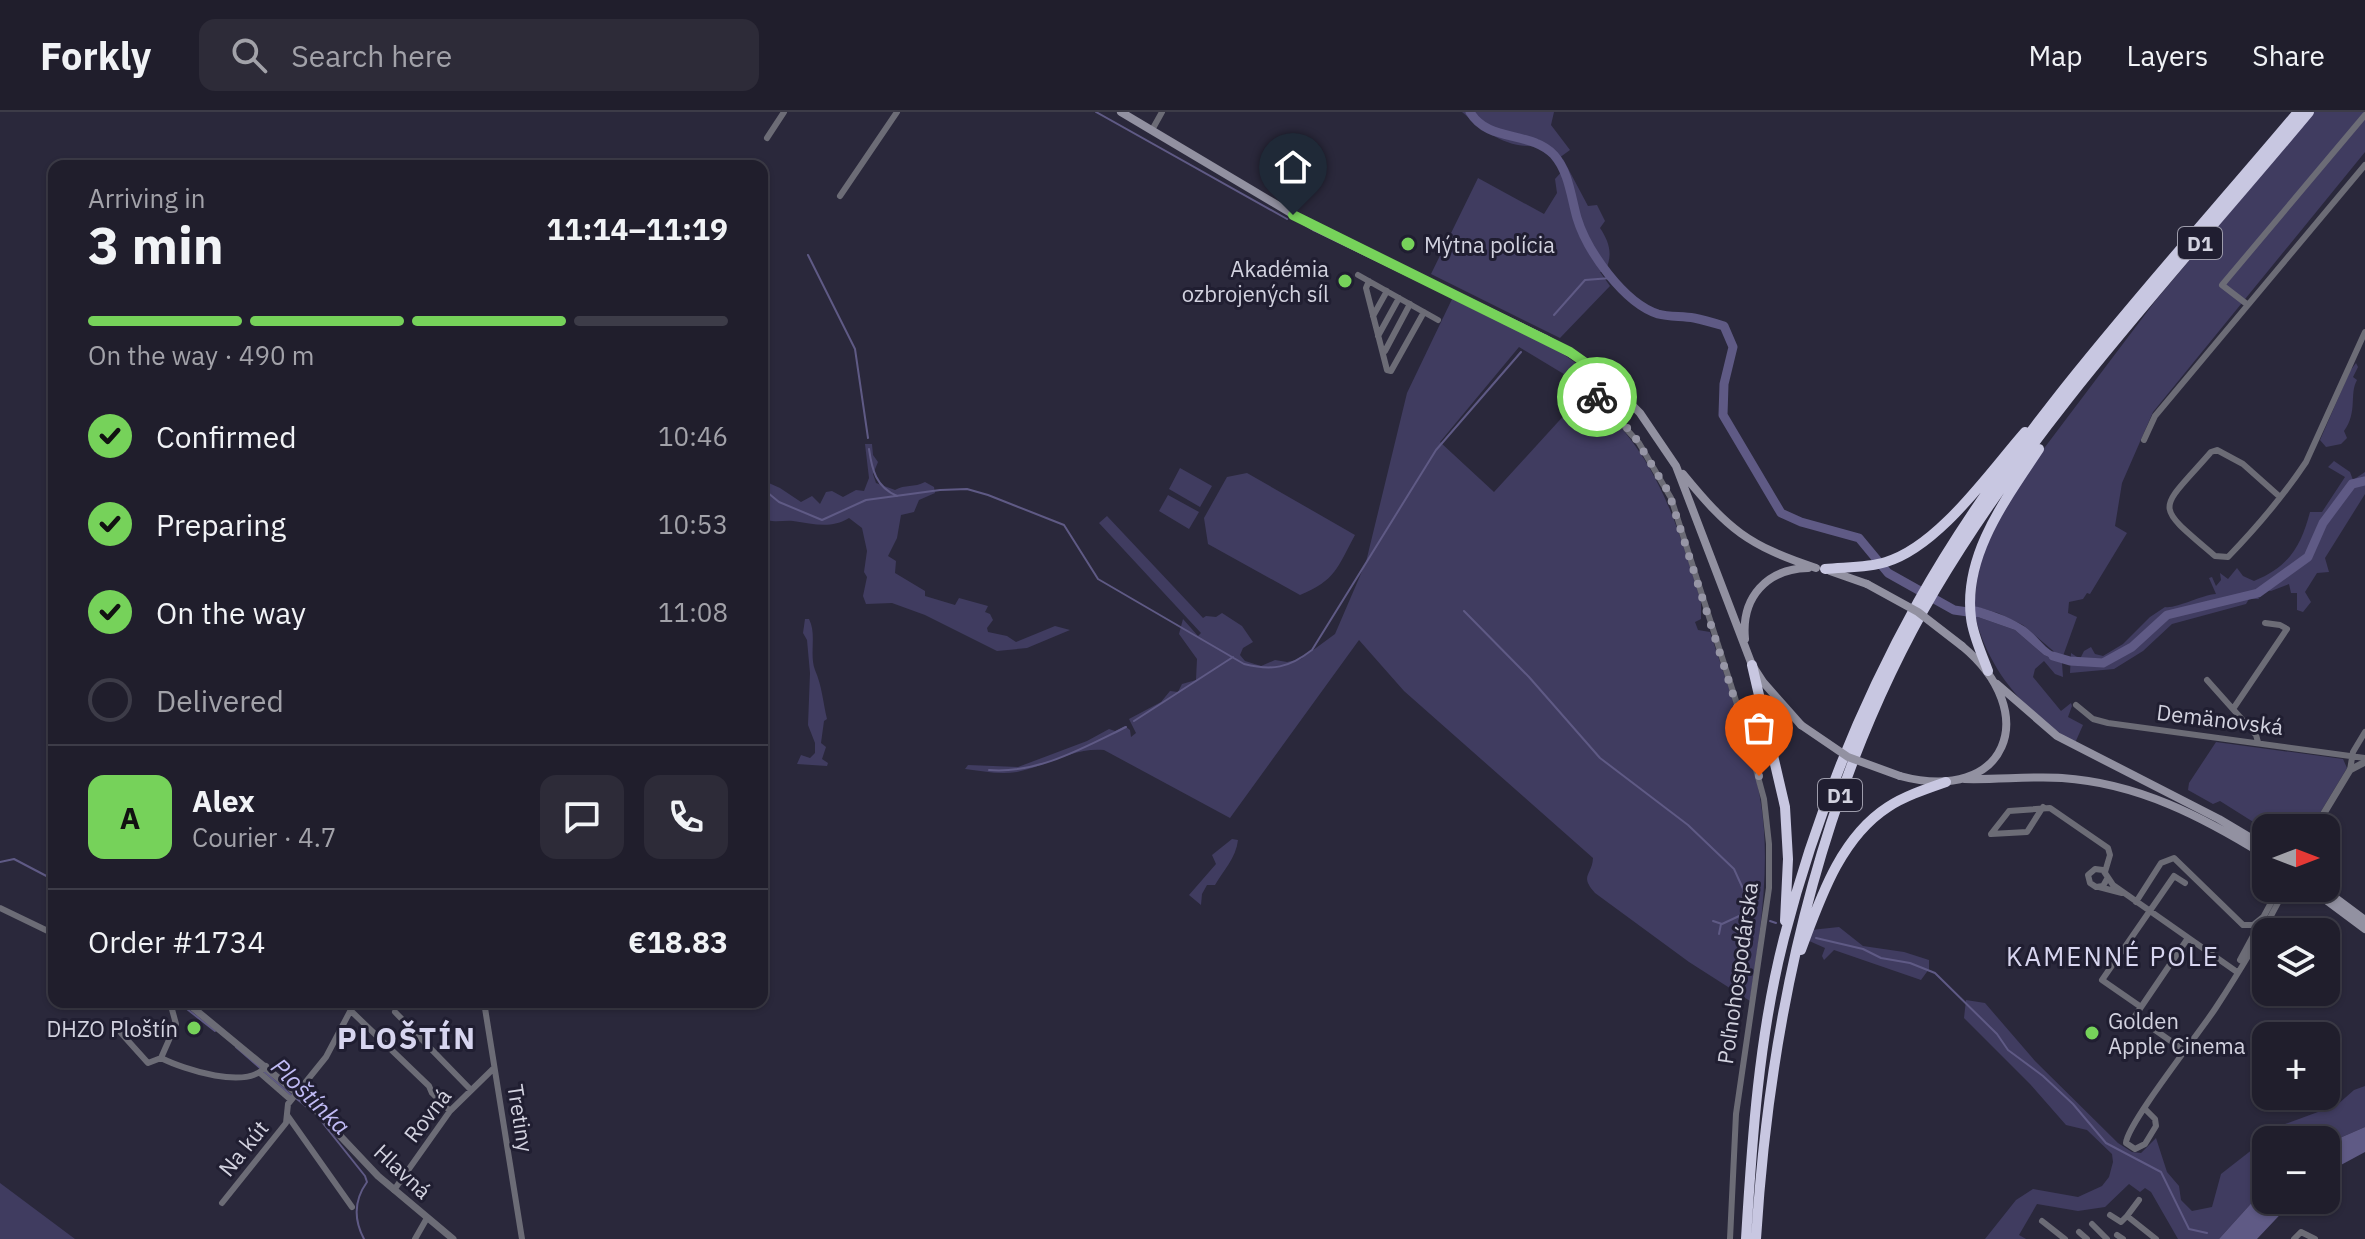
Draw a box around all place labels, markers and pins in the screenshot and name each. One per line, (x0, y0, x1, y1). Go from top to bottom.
pin (1259, 133, 1327, 215)
place label: Mýtna polícia (1424, 230, 1555, 259)
marker: Mýtna polícia (1399, 235, 1417, 253)
place label: Akadémia ozbrojených síl (1182, 254, 1329, 308)
marker: Akadémia ozbrojených síl (1336, 272, 1354, 290)
pin (1725, 694, 1793, 776)
place label: Golden Apple Cinema (2108, 1006, 2246, 1060)
place label: DHZO Ploštín (47, 1014, 178, 1043)
marker: DHZO Ploštín (185, 1019, 203, 1037)
marker: Golden Apple Cinema (2083, 1024, 2101, 1042)

